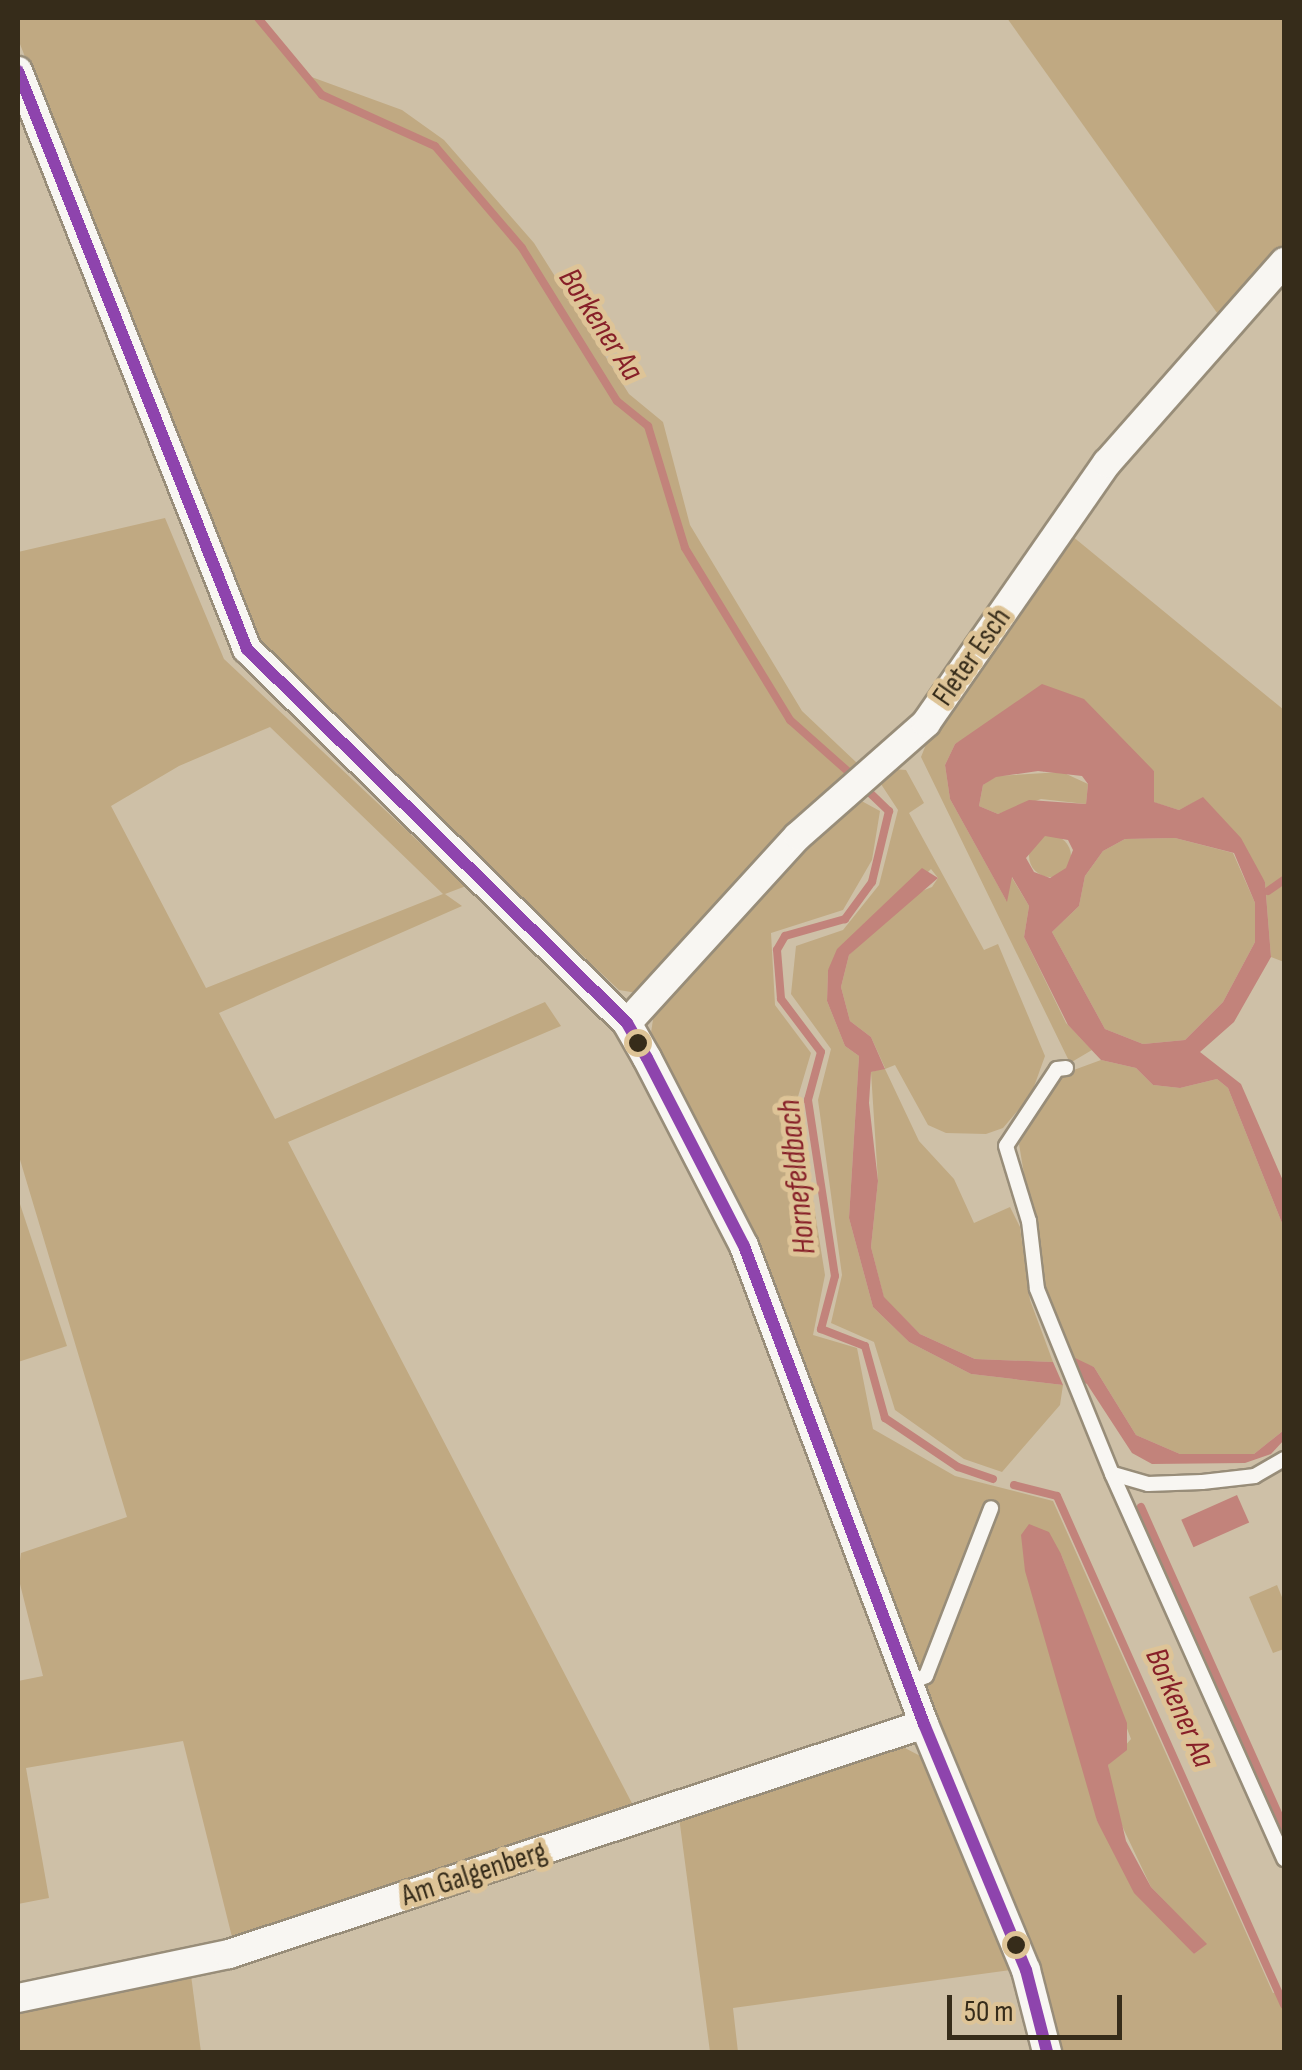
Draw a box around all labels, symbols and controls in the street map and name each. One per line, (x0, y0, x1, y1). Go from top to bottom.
water label: Borkener Aa (549, 262, 651, 388)
street label: Fleter Esch (925, 601, 1019, 713)
unlabelled marker (628, 1033, 648, 1053)
water label: Hornefeldbach (771, 1098, 825, 1256)
water label: Borkener Aa (1136, 1642, 1222, 1774)
street label: Am Galgenberg (397, 1834, 551, 1914)
unlabelled marker (1006, 1935, 1026, 1955)
scale bar (952, 1975, 1127, 2037)
text: 50 m (964, 1994, 1013, 2030)

